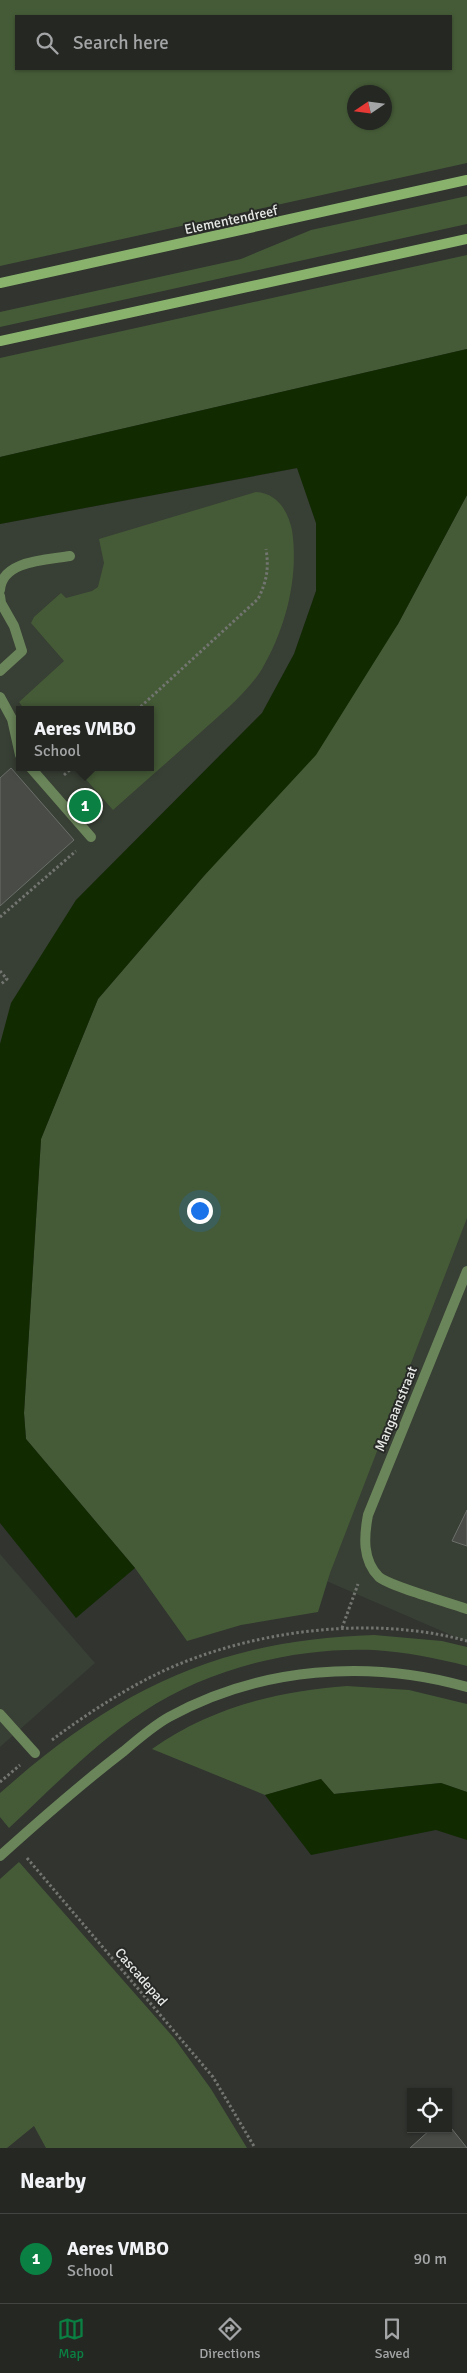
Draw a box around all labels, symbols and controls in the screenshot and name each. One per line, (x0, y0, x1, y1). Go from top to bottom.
search box (15, 15, 452, 70)
icon: search (33, 29, 61, 57)
text: Search here (73, 31, 169, 55)
north arrow (347, 85, 392, 130)
street label: Elementendreef (183, 202, 281, 238)
popup (16, 706, 154, 771)
text: Aeres VMBO (34, 717, 136, 741)
text: School (34, 741, 81, 761)
pin: 1 (69, 787, 101, 825)
your location (187, 1198, 213, 1224)
street label: Mangaanstraat (371, 1364, 421, 1454)
street label: Cascadepad (111, 1944, 171, 2010)
map controls (407, 2088, 452, 2133)
button: locate (407, 2088, 452, 2133)
text: Nearby (20, 2168, 86, 2194)
text: Aeres VMBO (67, 2237, 169, 2261)
text: 1 (32, 2249, 40, 2269)
text: 90 m (413, 2249, 447, 2269)
text: School (67, 2261, 113, 2281)
tab: Map (57, 2315, 85, 2362)
tab: Directions (199, 2315, 260, 2362)
tab: Saved (375, 2315, 410, 2362)

